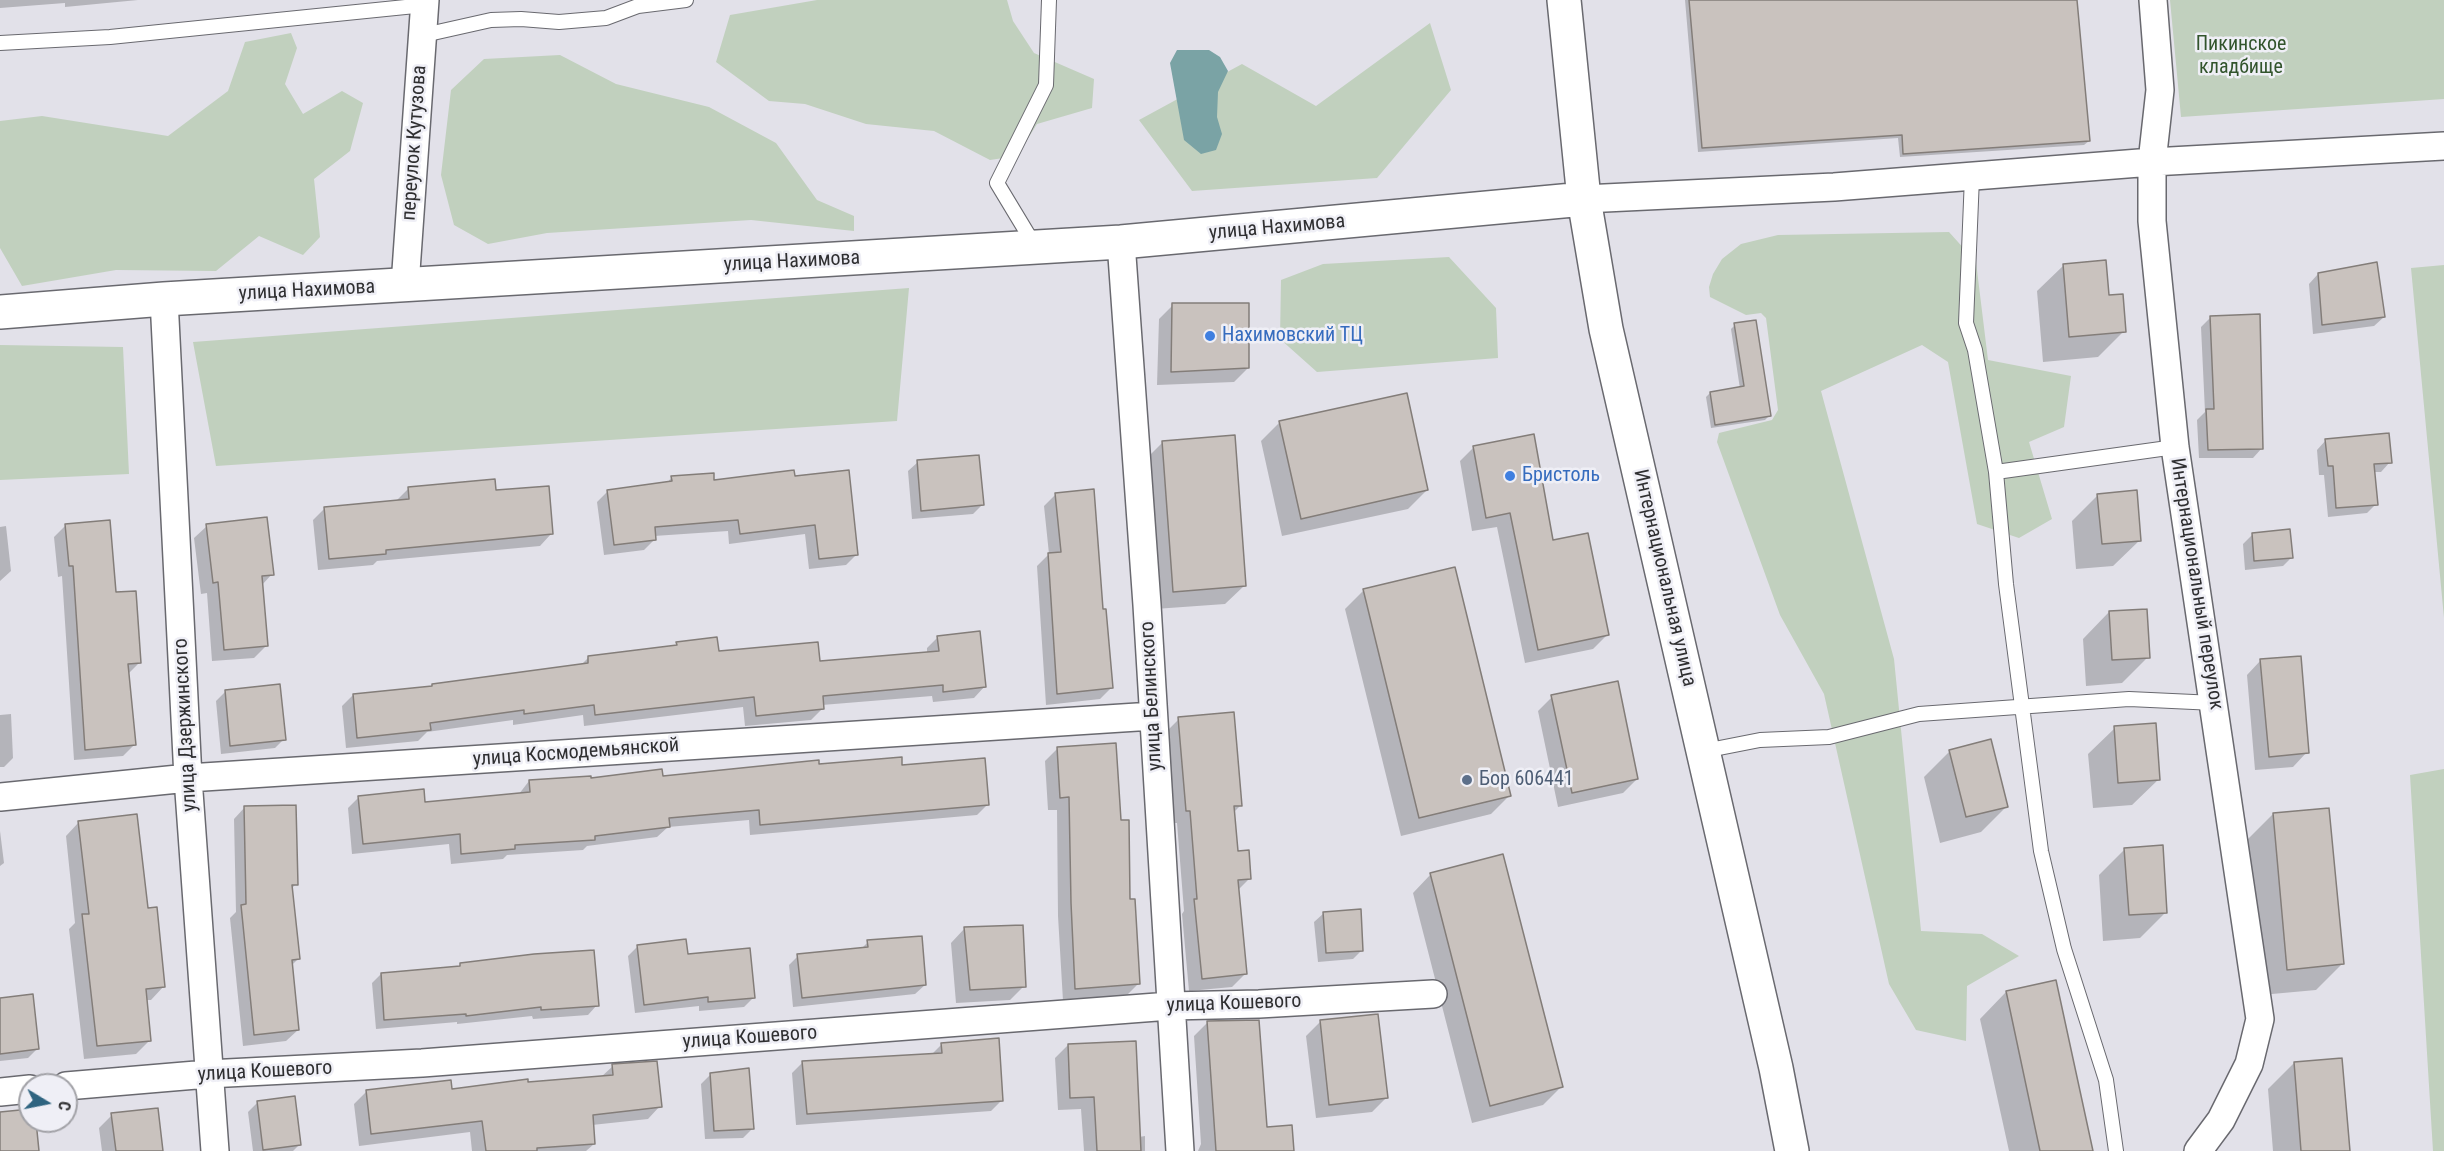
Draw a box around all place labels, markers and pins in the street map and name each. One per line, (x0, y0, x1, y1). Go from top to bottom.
place label: Нахимовский ТЦ (1222, 324, 1363, 348)
marker: Нахимовский ТЦ (1203, 329, 1217, 343)
place label: Бристоль (1522, 464, 1600, 488)
marker: Бристоль (1503, 469, 1517, 483)
place label: Бор 606441 (1479, 768, 1574, 792)
marker: Бор 606441 (1460, 773, 1474, 787)

